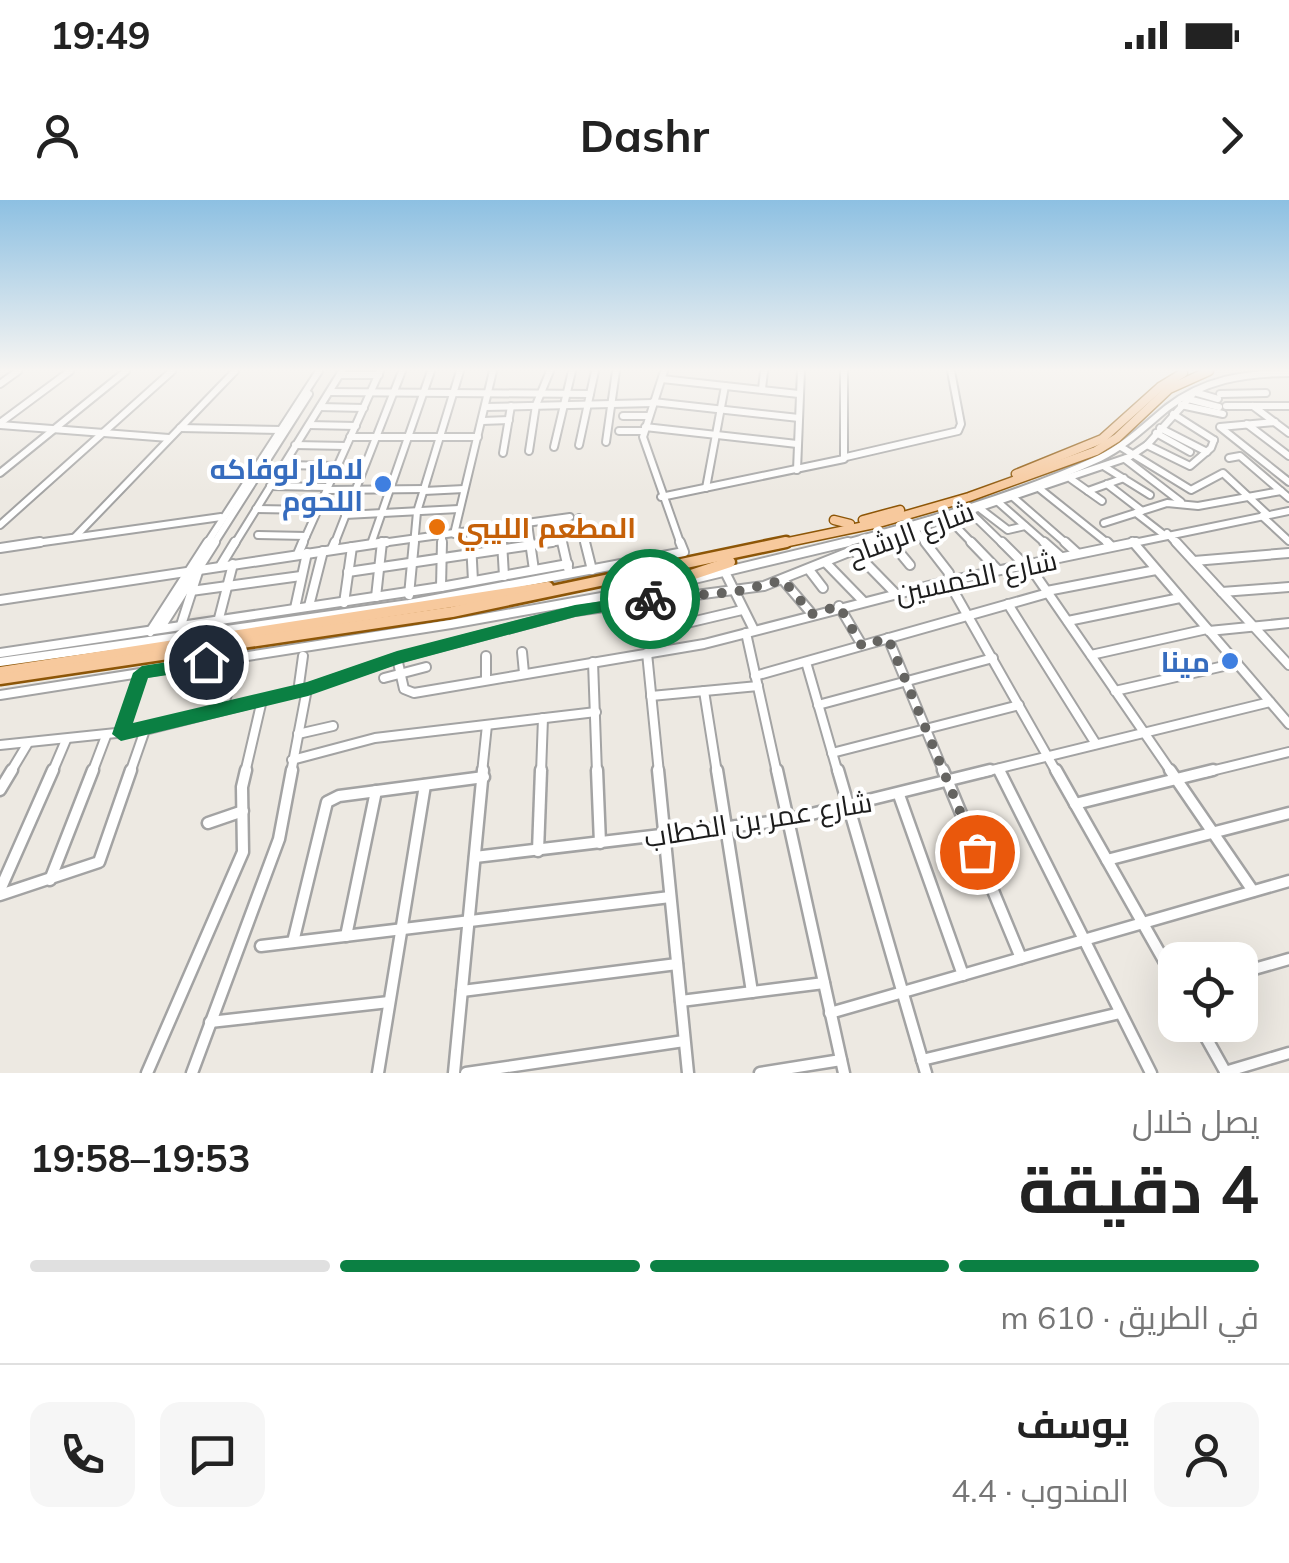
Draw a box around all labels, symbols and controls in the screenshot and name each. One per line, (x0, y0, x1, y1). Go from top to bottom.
text: 19:49 (50, 11, 151, 59)
text: Dashr (580, 107, 709, 163)
icon: person (30, 108, 85, 163)
icon: forward (1204, 108, 1259, 163)
place label: لامار لوفاكه اللحوم (210, 451, 363, 521)
marker: لامار لوفاكه اللحوم (372, 473, 394, 495)
street label: شارع الرشاح (842, 493, 979, 573)
place label: المطعم الليبي (457, 510, 636, 551)
marker: المطعم الليبي (426, 516, 448, 538)
street label: شارع الخمسين (892, 542, 1060, 612)
courier (600, 549, 700, 649)
icon: bike (623, 572, 678, 627)
pin (164, 620, 249, 705)
icon: home (179, 635, 234, 690)
place label: مينا (1161, 644, 1210, 679)
marker: مينا (1219, 650, 1241, 672)
street label: شارع عمر بن الخطاب (641, 784, 875, 856)
pin (935, 810, 1020, 895)
icon: bag (950, 825, 1005, 880)
map controls (1158, 942, 1258, 1042)
button: locate (1158, 942, 1258, 1042)
text: يصل خلال (1132, 1101, 1259, 1141)
text: 19:53–19:58 (30, 1134, 250, 1182)
text: 4 دقيقة (1018, 1148, 1259, 1229)
text: في الطريق · 610 m (1000, 1297, 1259, 1337)
text: يوسف (1016, 1400, 1129, 1448)
button: phone (30, 1402, 135, 1507)
button: chat (160, 1402, 265, 1507)
button: person (1154, 1402, 1259, 1507)
text: المندوب · 4.4 (951, 1470, 1129, 1510)

